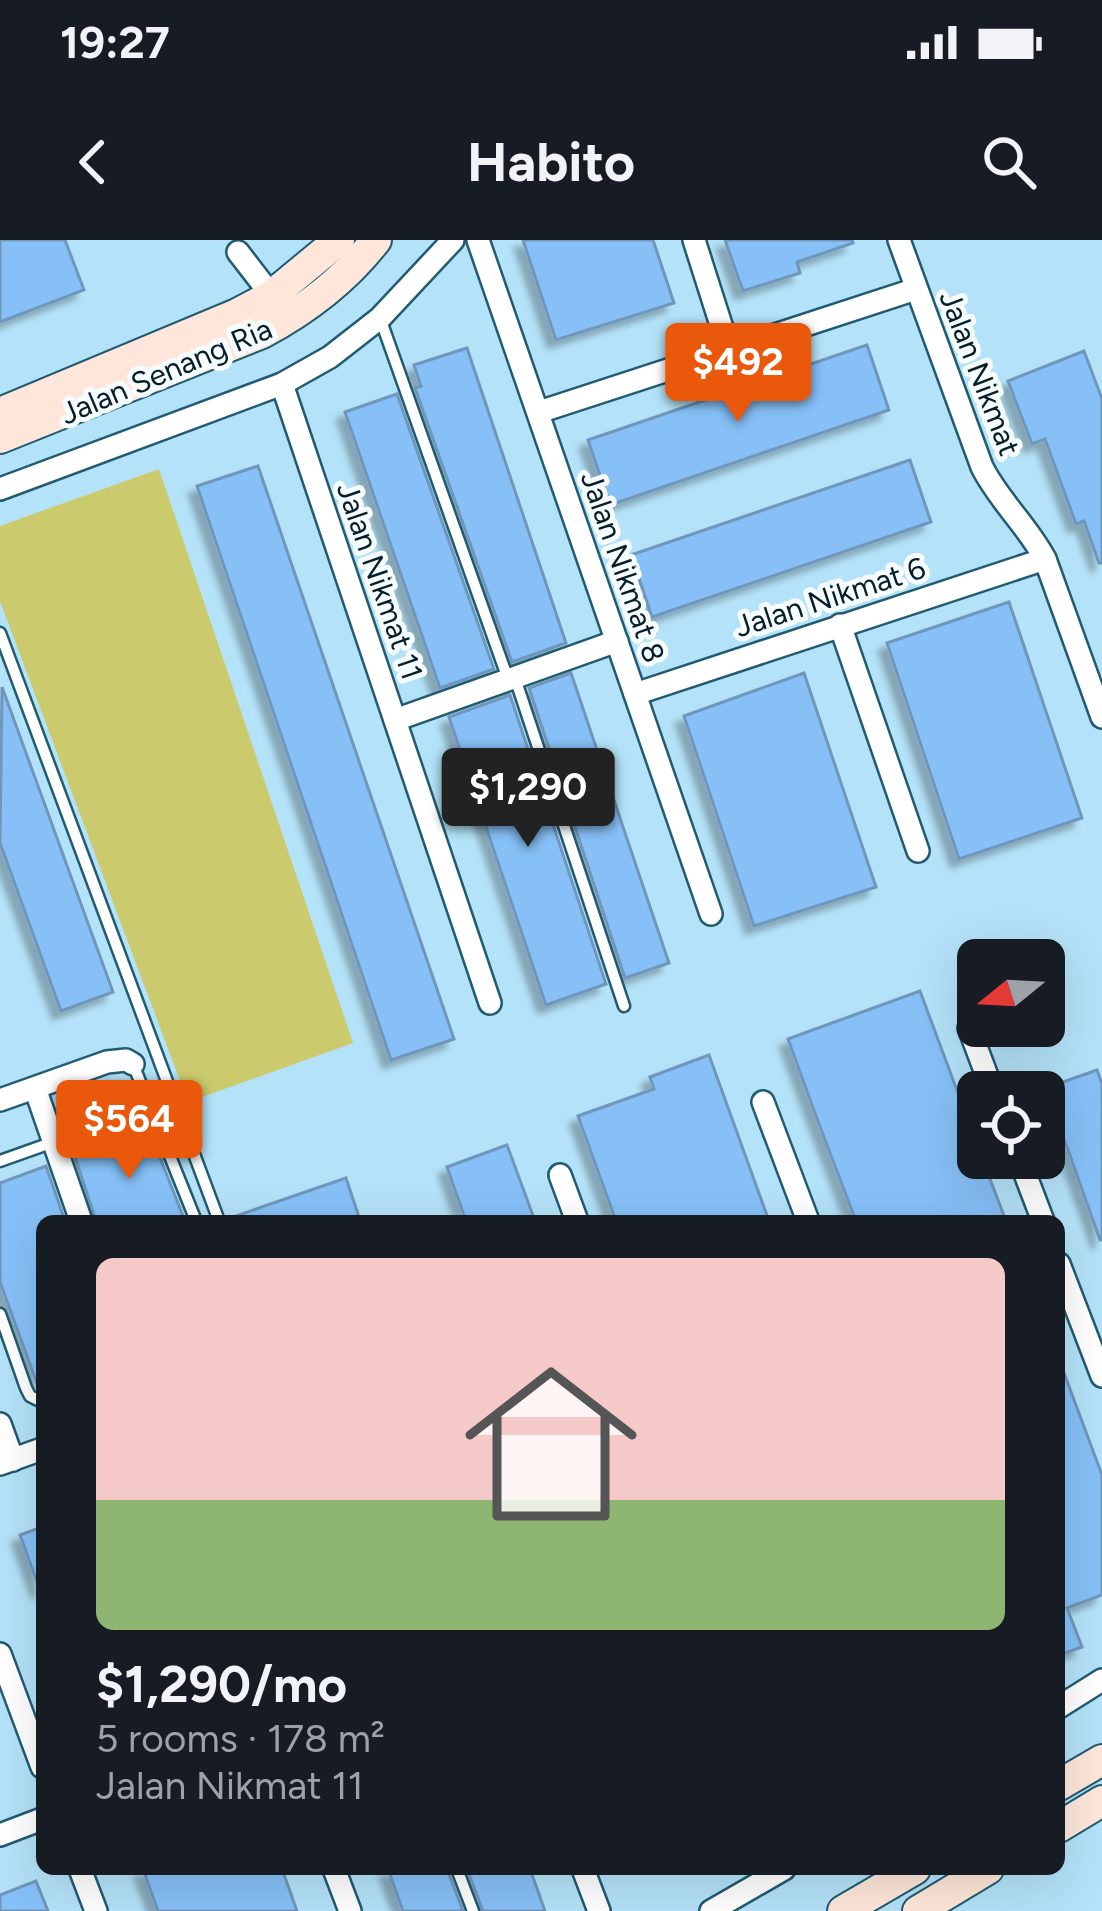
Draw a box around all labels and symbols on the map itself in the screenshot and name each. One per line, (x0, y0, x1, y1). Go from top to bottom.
street label: Jalan Nikmat (932, 285, 1028, 461)
street label: Jalan Senang Ria (55, 310, 277, 432)
pin: $492 (667, 323, 809, 425)
street label: Jalan Nikmat 8 (573, 467, 673, 667)
street label: Jalan Nikmat 11 (329, 478, 431, 684)
street label: Jalan Nikmat 6 (730, 549, 930, 645)
pin: $1,290 (430, 748, 626, 850)
north arrow (957, 939, 1065, 1047)
pin: $564 (58, 1080, 200, 1182)

